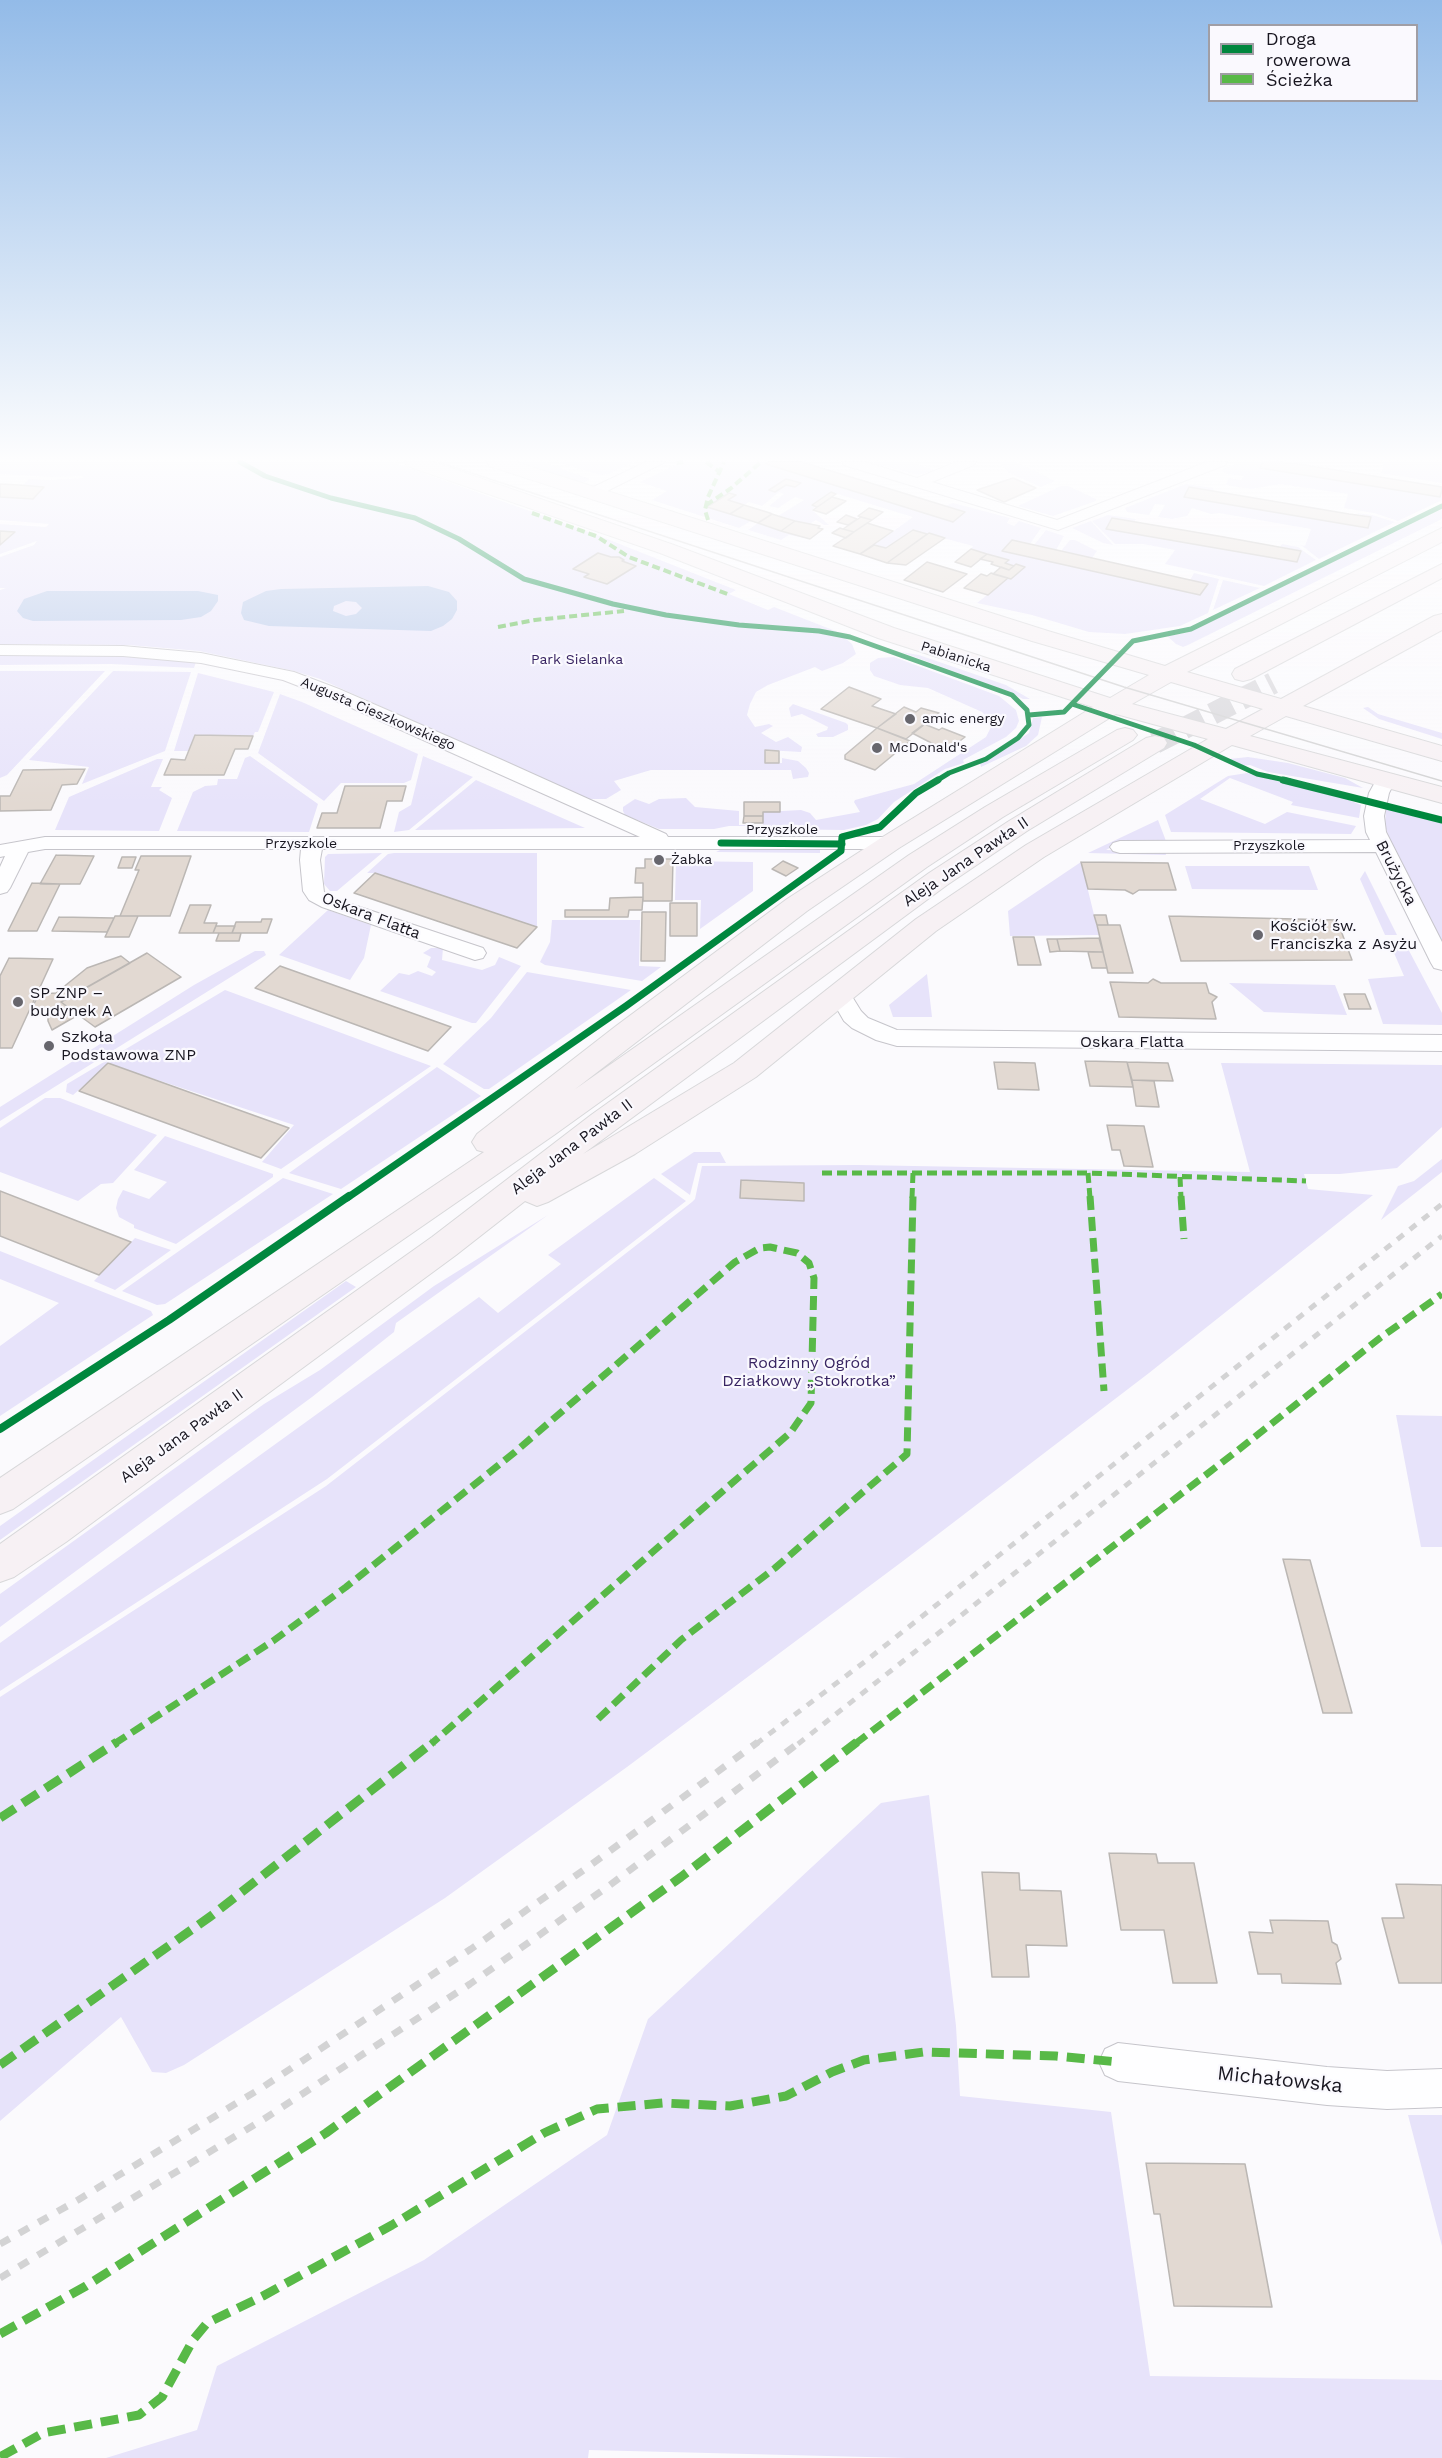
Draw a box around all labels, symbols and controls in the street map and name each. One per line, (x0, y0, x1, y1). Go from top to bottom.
legend (1208, 24, 1418, 102)
text: Droga rowerowa (1266, 28, 1351, 70)
text: Ścieżka (1266, 69, 1333, 90)
street label: Pabianicka (919, 638, 993, 676)
park label: Park Sielanka (531, 652, 623, 668)
street label: Augusta Cieszkowskiego (298, 674, 458, 754)
place label: amic energy (922, 711, 1004, 727)
marker: amic energy (903, 712, 917, 726)
place label: McDonald's (889, 740, 967, 756)
marker: McDonald's (870, 741, 884, 755)
street label: Aleja Jana Pawła II (900, 813, 1032, 911)
street label: Przyszkole (746, 822, 818, 838)
street label: Przyszkole (265, 836, 337, 852)
street label: Brużycka (1371, 837, 1421, 909)
street label: Przyszkole (1233, 838, 1305, 854)
place label: Żabka (671, 852, 712, 868)
marker: Żabka (652, 853, 666, 867)
street label: Oskara Flatta (319, 888, 423, 944)
place label: Kościół św. Franciszka z Asyżu (1270, 916, 1417, 954)
marker: Kościół św. Franciszka z Asyżu (1251, 928, 1265, 942)
place label: SP ZNP – budynek A (30, 983, 112, 1021)
marker: SP ZNP – budynek A (11, 995, 25, 1009)
place label: Szkoła Podstawowa ZNP (61, 1027, 196, 1065)
street label: Oskara Flatta (1080, 1032, 1184, 1052)
marker: Szkoła Podstawowa ZNP (42, 1039, 56, 1053)
street label: Aleja Jana Pawła II (507, 1095, 637, 1199)
park label: Rodzinny Ogród Działkowy „Stokrotka” (722, 1353, 896, 1391)
street label: Aleja Jana Pawła II (117, 1385, 247, 1487)
street label: Michałowska (1216, 2061, 1344, 2099)

